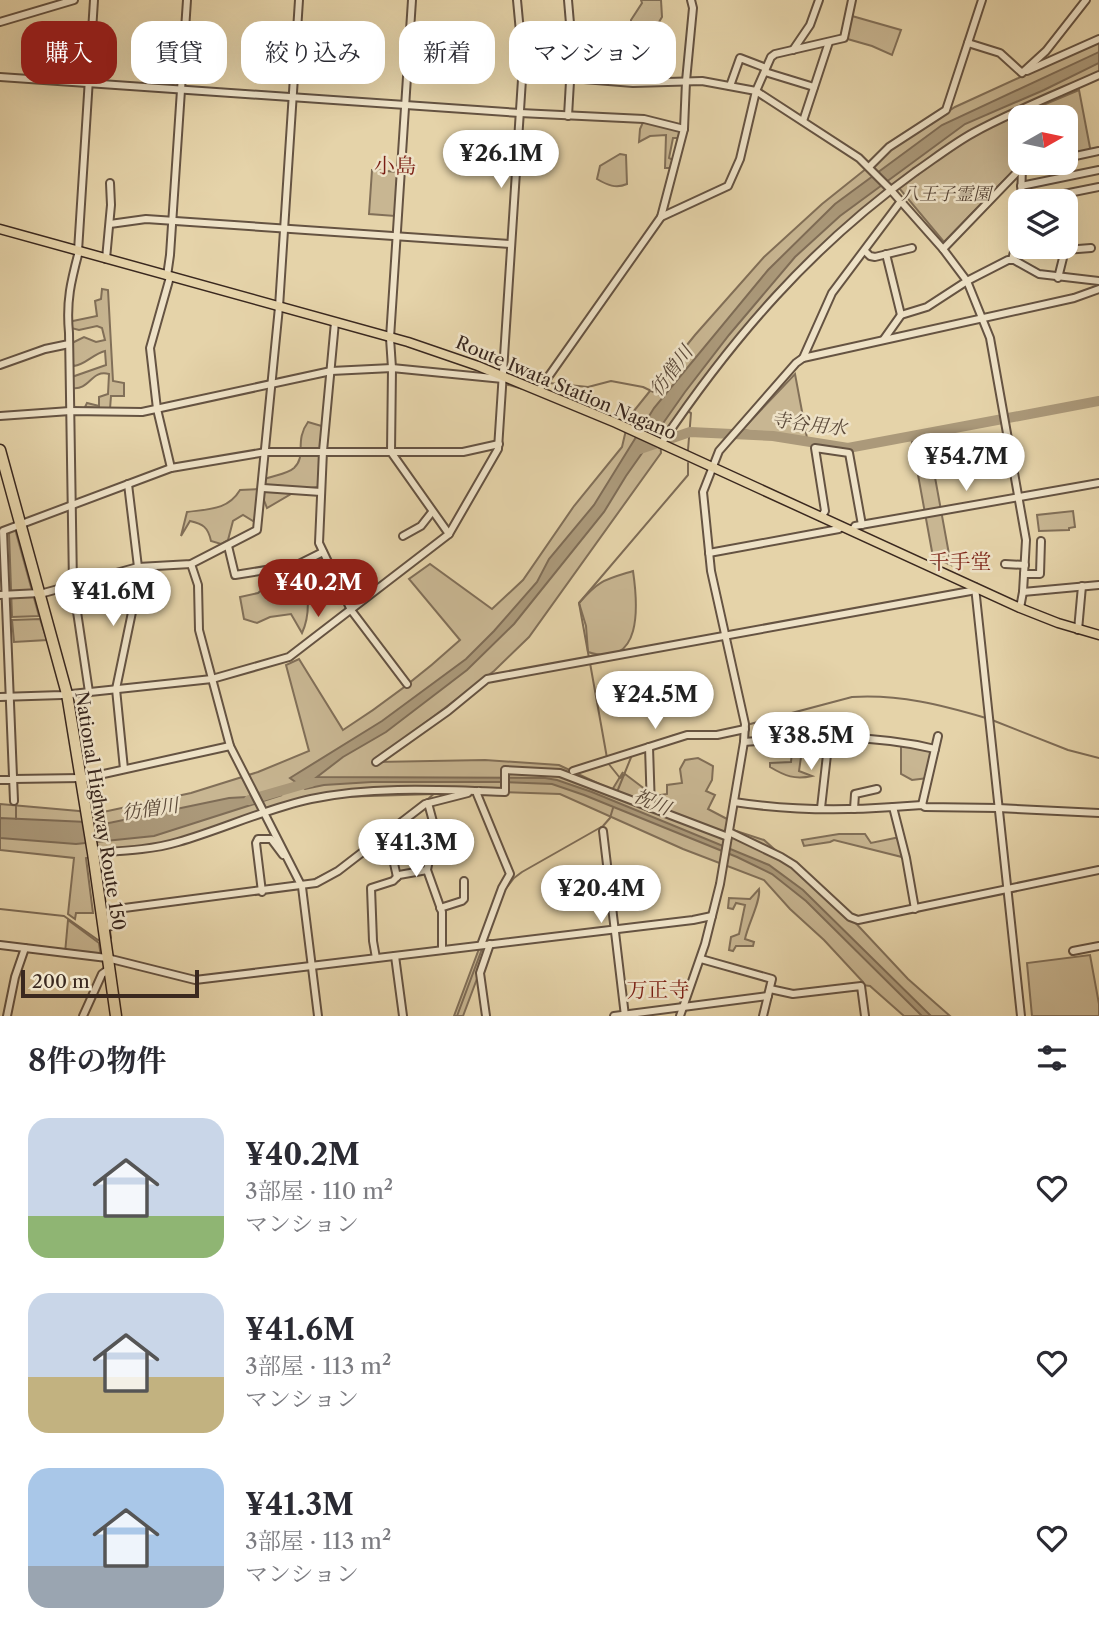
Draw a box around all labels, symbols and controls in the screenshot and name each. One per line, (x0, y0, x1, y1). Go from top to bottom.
chip: 購入 (21, 21, 117, 84)
chip: 賃貸 (131, 21, 227, 84)
chip: 絞り込み (241, 21, 385, 84)
chip: 新着 (399, 21, 495, 84)
chip: マンション (509, 21, 676, 84)
north arrow (1008, 105, 1078, 175)
map controls (1008, 105, 1078, 259)
pin: ¥26.1M (444, 130, 558, 190)
text: ¥26.1M (459, 139, 543, 167)
district label: 小島 (374, 153, 416, 178)
park label: 八王子霊園 (901, 183, 994, 205)
button: layers (1008, 189, 1078, 259)
street label: Route Iwata Station Nagano (452, 331, 680, 445)
water label: 彷僧川 (645, 340, 699, 401)
water label: 寺谷用水 (770, 408, 850, 440)
pin: ¥54.7M (909, 434, 1023, 493)
text: ¥54.7M (924, 442, 1008, 470)
district label: 千手堂 (929, 549, 992, 574)
pin: ¥40.2M (261, 560, 375, 619)
pin: ¥41.6M (56, 568, 170, 628)
text: ¥40.2M (274, 568, 362, 596)
text: ¥41.6M (71, 577, 155, 605)
pin: ¥24.5M (598, 672, 712, 731)
text: ¥24.5M (612, 680, 698, 708)
street label: National Highway Route 150 (70, 690, 130, 932)
pin: ¥38.5M (754, 712, 868, 772)
text: ¥38.5M (768, 721, 854, 749)
water label: 祝川 (630, 784, 676, 821)
water label: 彷僧川 (120, 793, 182, 824)
pin: ¥41.3M (359, 820, 473, 879)
text: ¥41.3M (374, 828, 458, 856)
pin: ¥20.4M (544, 866, 658, 925)
text: ¥20.4M (557, 874, 645, 902)
scale bar (21, 967, 200, 999)
text: 200 m (32, 970, 90, 993)
district label: 万正寺 (627, 977, 690, 1002)
icon: filters (1033, 1039, 1071, 1077)
text: 8件の物件 (28, 1042, 166, 1079)
text: ¥40.2M (245, 1136, 360, 1173)
icon: home (84, 1146, 168, 1230)
icon: heart (1033, 1169, 1071, 1207)
text: 3部屋 · 110 m² (245, 1177, 393, 1205)
text: マンション (245, 1210, 359, 1238)
text: ¥41.6M (245, 1311, 355, 1348)
icon: home (84, 1321, 168, 1405)
icon: heart (1033, 1344, 1071, 1382)
text: 3部屋 · 113 m² (245, 1352, 391, 1380)
text: マンション (245, 1385, 359, 1413)
text: ¥41.3M (245, 1486, 354, 1523)
icon: home (84, 1496, 168, 1580)
icon: heart (1033, 1519, 1071, 1557)
text: 3部屋 · 113 m² (245, 1527, 391, 1555)
text: マンション (245, 1560, 359, 1588)

